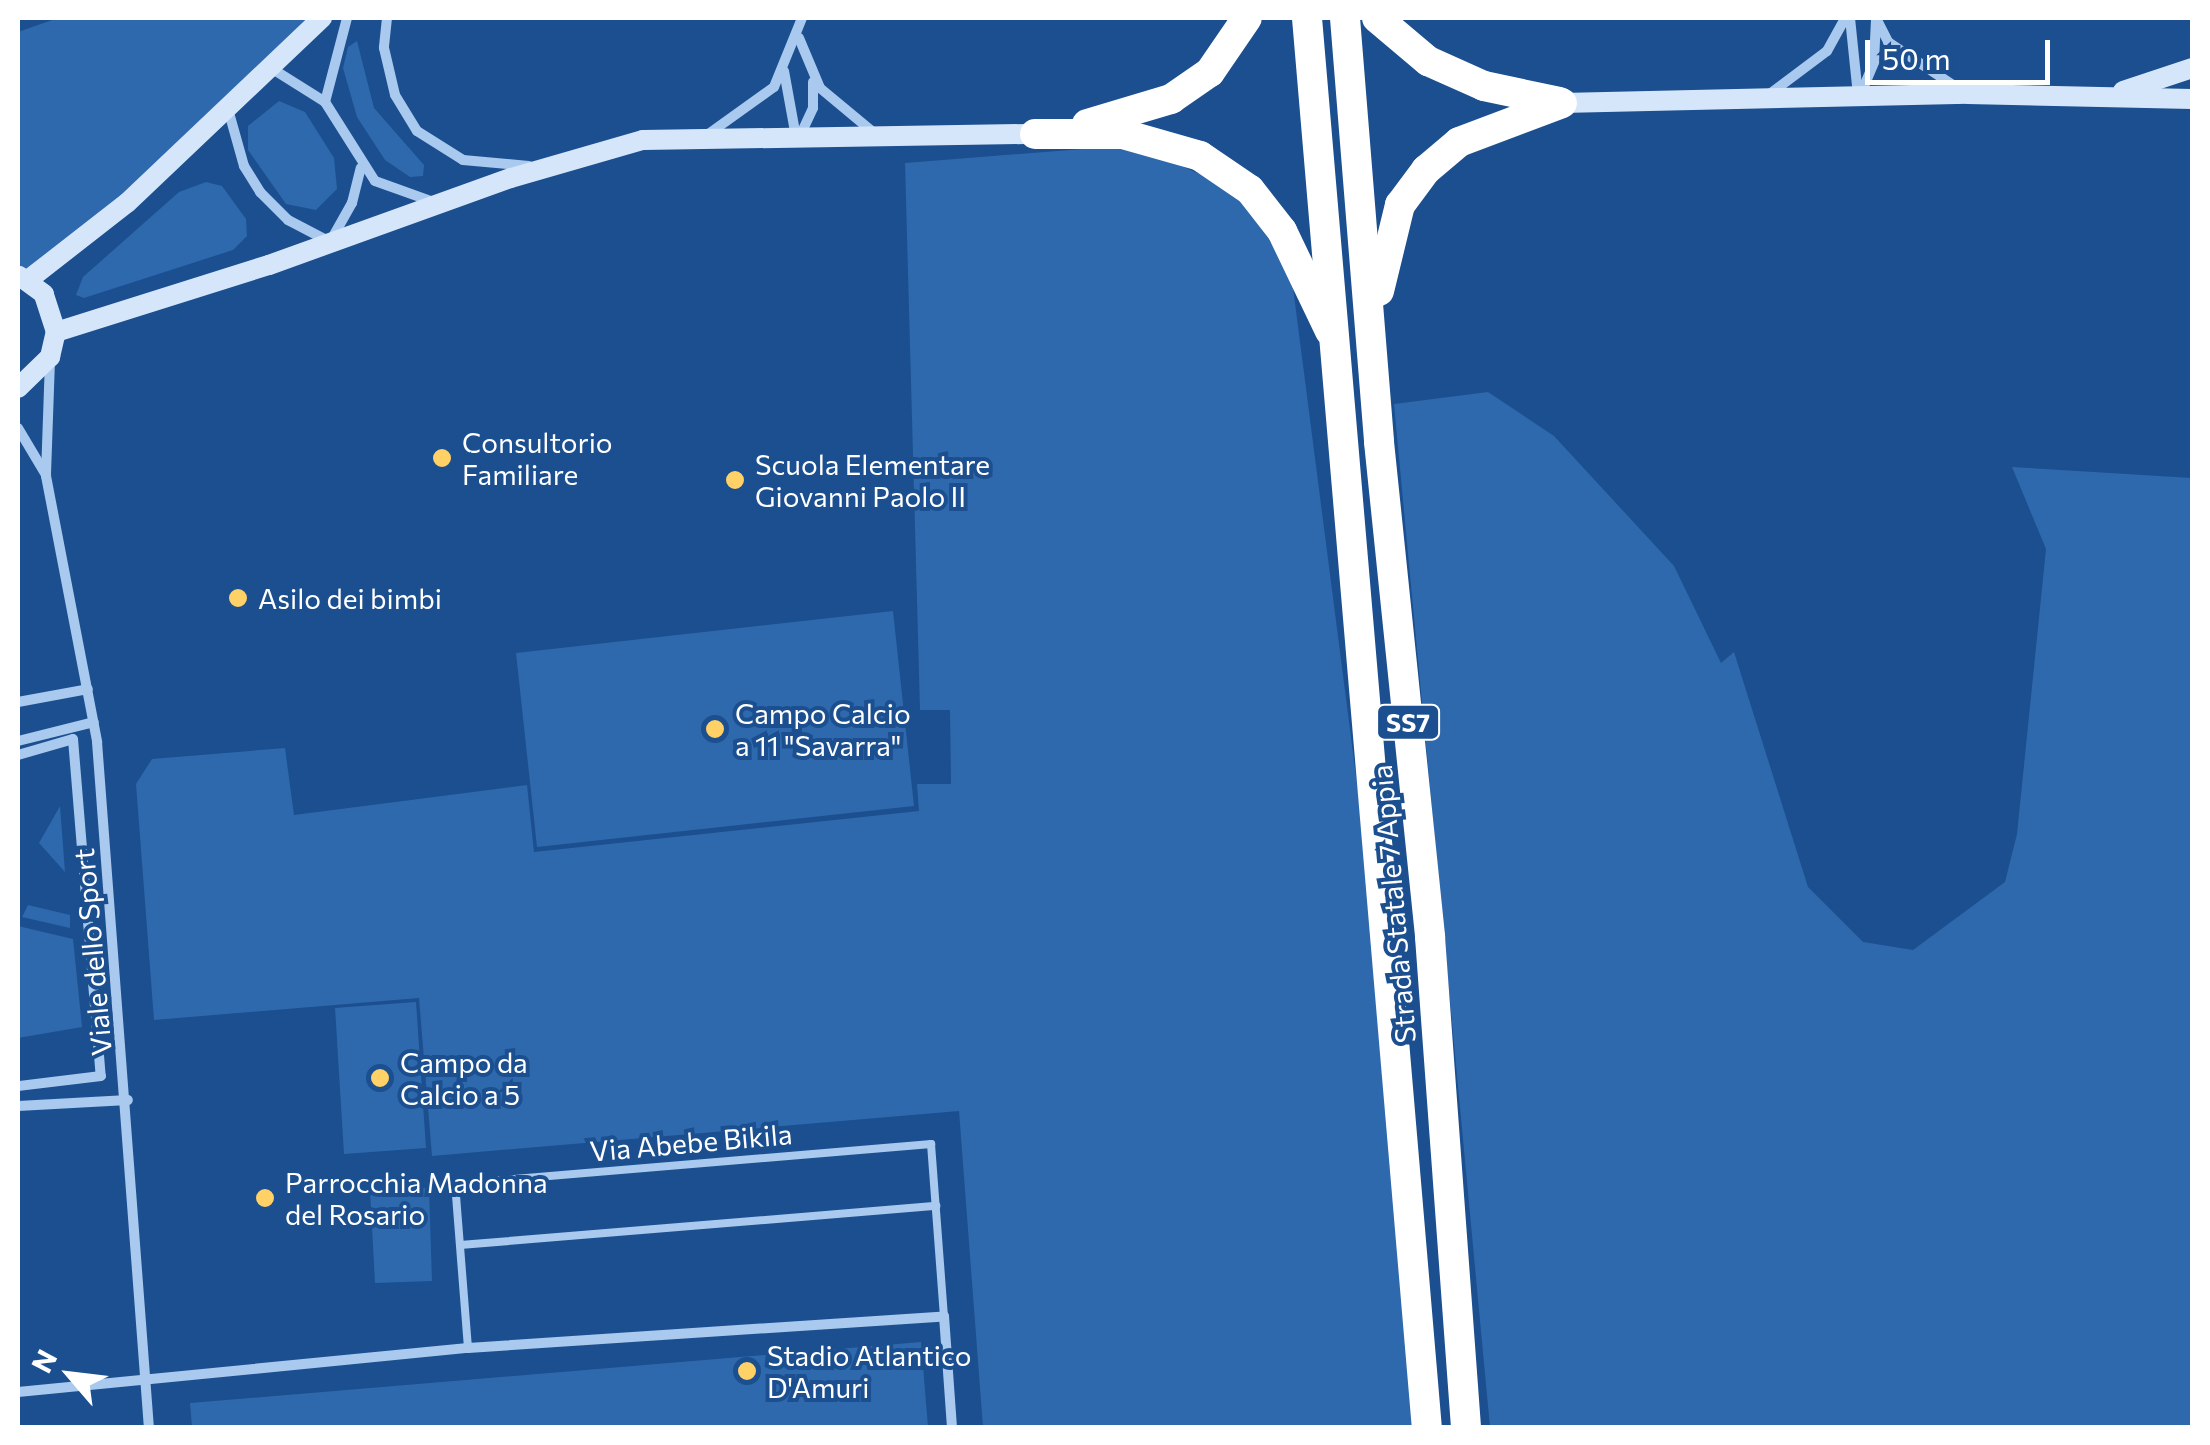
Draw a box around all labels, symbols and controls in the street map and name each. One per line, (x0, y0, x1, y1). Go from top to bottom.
scale bar (1870, 20, 2055, 82)
text: 50 m (1882, 39, 1951, 76)
place label: Consultorio Familiare (462, 425, 613, 491)
marker: Consultorio Familiare (431, 447, 453, 469)
place label: Scuola Elementare Giovanni Paolo II (755, 447, 990, 513)
marker: Scuola Elementare Giovanni Paolo II (724, 469, 746, 491)
place label: Asilo dei bimbi (258, 581, 442, 615)
marker: Asilo dei bimbi (227, 587, 249, 609)
place label: Campo Calcio a 11 "Savarra" (735, 696, 911, 762)
road number: SS7 (1376, 702, 1440, 742)
marker: Campo Calcio a 11 "Savarra" (704, 718, 726, 740)
street label: Strada Statale 7 Appia (1364, 763, 1422, 1045)
street label: Viale dello Sport (66, 847, 118, 1057)
place label: Campo da Calcio a 5 (400, 1045, 528, 1111)
marker: Campo da Calcio a 5 (369, 1067, 391, 1089)
street label: Via Abebe Bikila (588, 1116, 794, 1168)
place label: Parrocchia Madonna del Rosario (285, 1165, 548, 1231)
marker: Parrocchia Madonna del Rosario (254, 1187, 276, 1209)
north arrow (20, 1325, 120, 1425)
place label: Stadio Atlantico D'Amuri (767, 1338, 971, 1404)
text: N (24, 1344, 63, 1378)
marker: Stadio Atlantico D'Amuri (736, 1360, 758, 1382)

